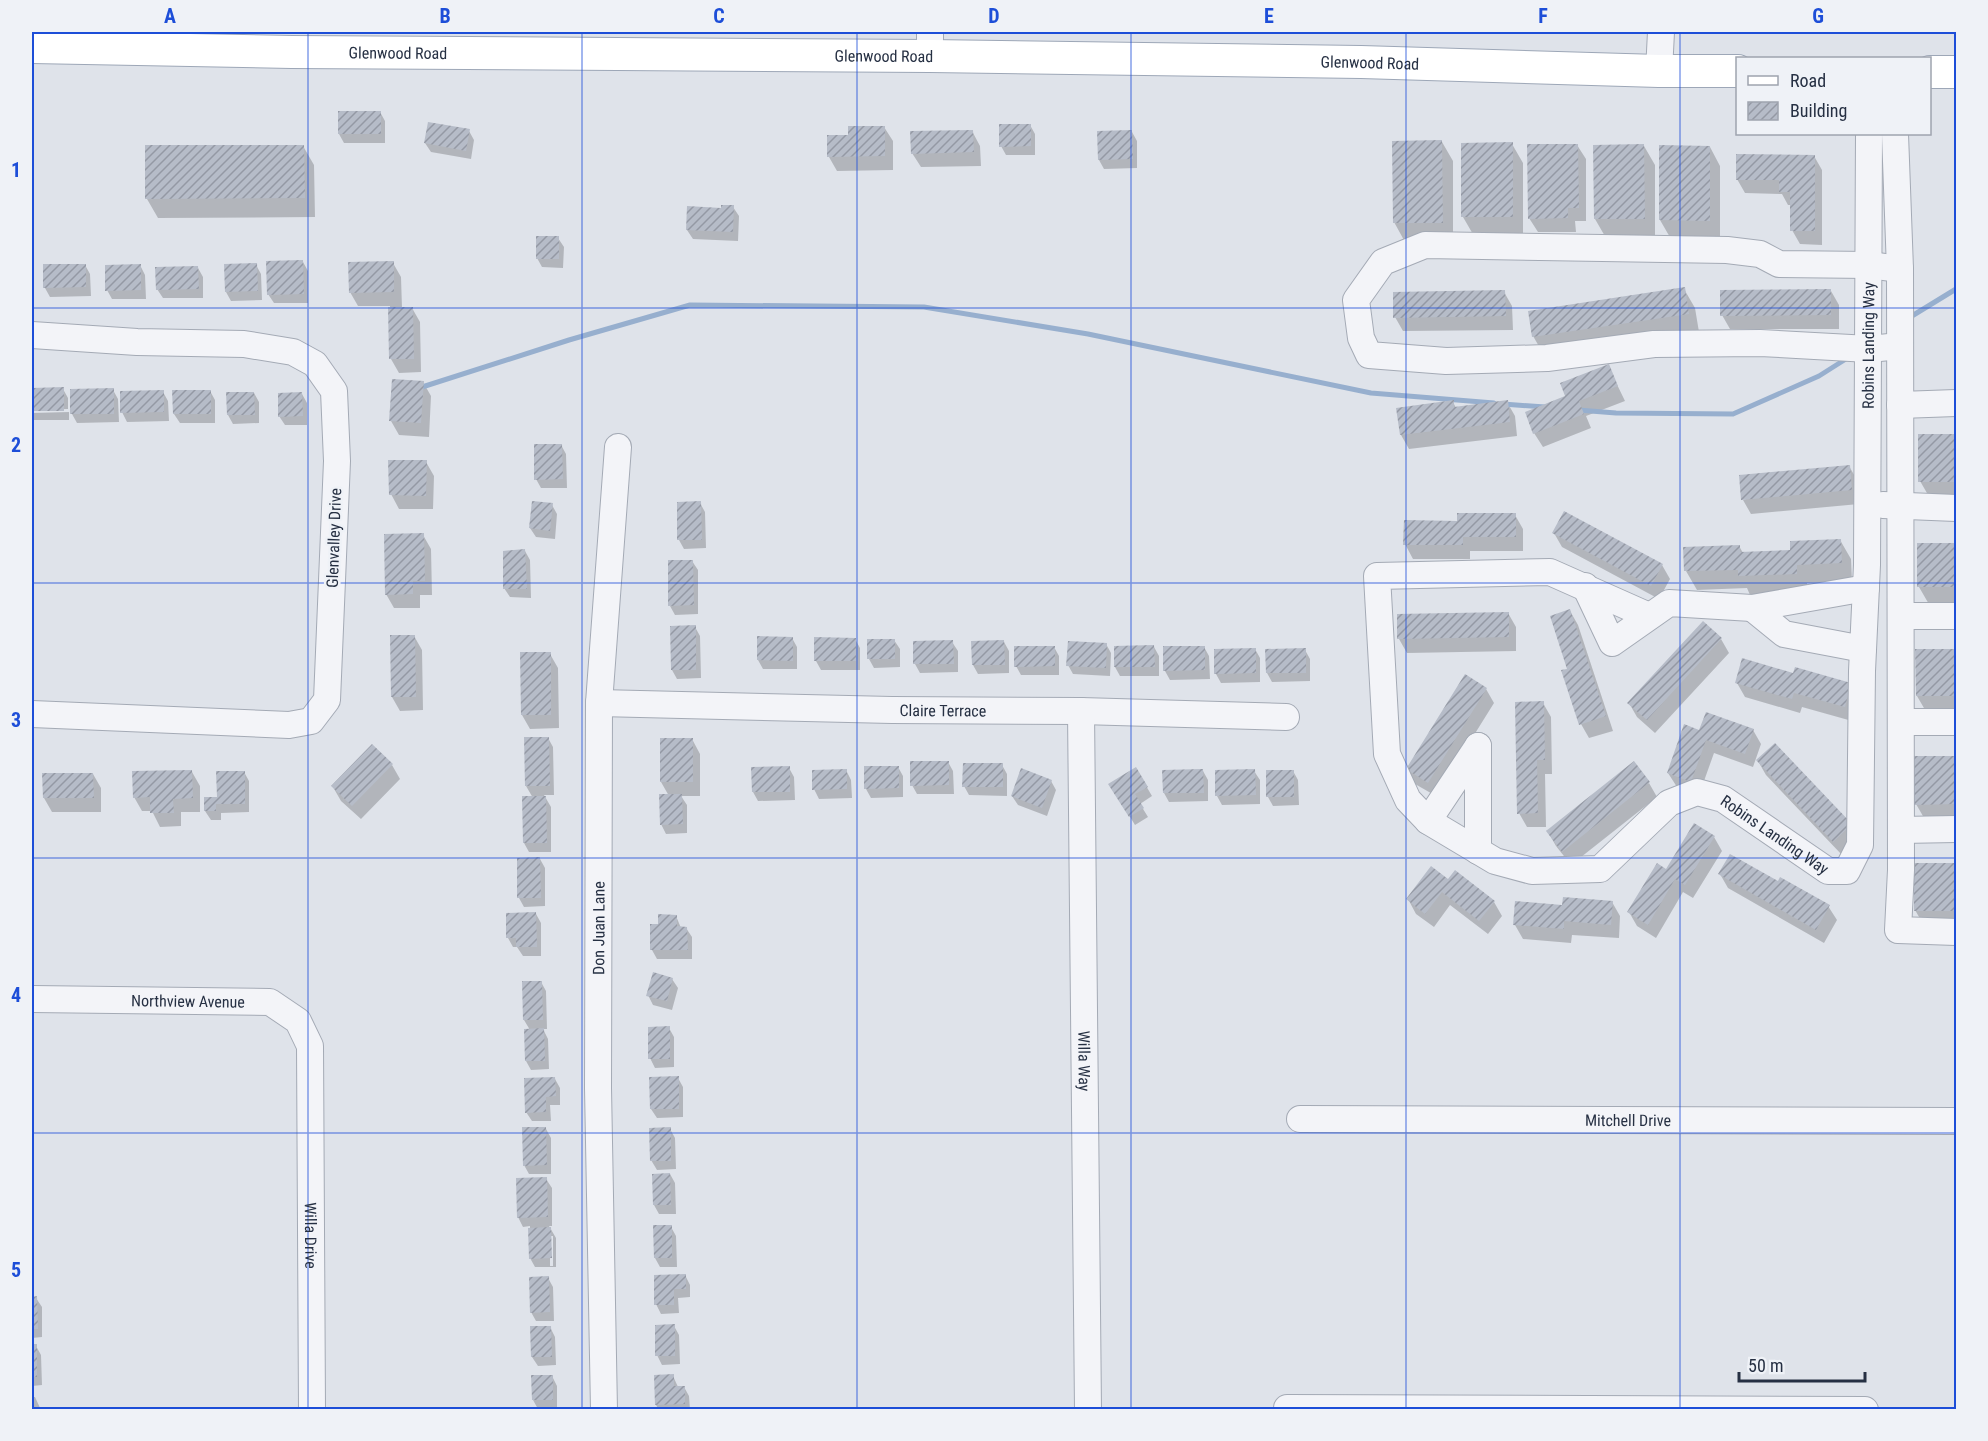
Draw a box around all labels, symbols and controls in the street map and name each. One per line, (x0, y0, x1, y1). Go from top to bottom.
text: A (164, 4, 176, 28)
text: B (439, 4, 451, 28)
text: C (713, 4, 725, 28)
text: D (988, 4, 1000, 28)
text: E (1264, 4, 1274, 28)
text: F (1538, 4, 1548, 28)
text: G (1812, 4, 1824, 28)
street label: Glenwood Road (349, 43, 447, 62)
street label: Glenwood Road (835, 46, 933, 66)
street label: Glenwood Road (1320, 52, 1419, 73)
legend (1736, 57, 1931, 135)
text: Road (1790, 70, 1826, 91)
text: Building (1790, 100, 1847, 121)
text: 1 (11, 158, 21, 182)
street label: Robins Landing Way (1858, 282, 1878, 409)
text: 2 (11, 433, 21, 457)
street label: Glenvalley Drive (323, 488, 345, 588)
street label: Claire Terrace (899, 701, 986, 720)
text: 3 (11, 708, 21, 732)
street label: Robins Landing Way (1717, 791, 1833, 878)
street label: Don Juan Lane (589, 881, 608, 975)
text: 4 (11, 983, 21, 1007)
street label: Northview Avenue (131, 991, 245, 1011)
street label: Willa Way (1075, 1031, 1094, 1092)
street label: Mitchell Drive (1585, 1110, 1671, 1130)
street label: Willa Drive (301, 1202, 321, 1269)
text: 5 (11, 1258, 21, 1282)
scale bar (1739, 1345, 1865, 1383)
text: 50 m (1748, 1355, 1783, 1376)

